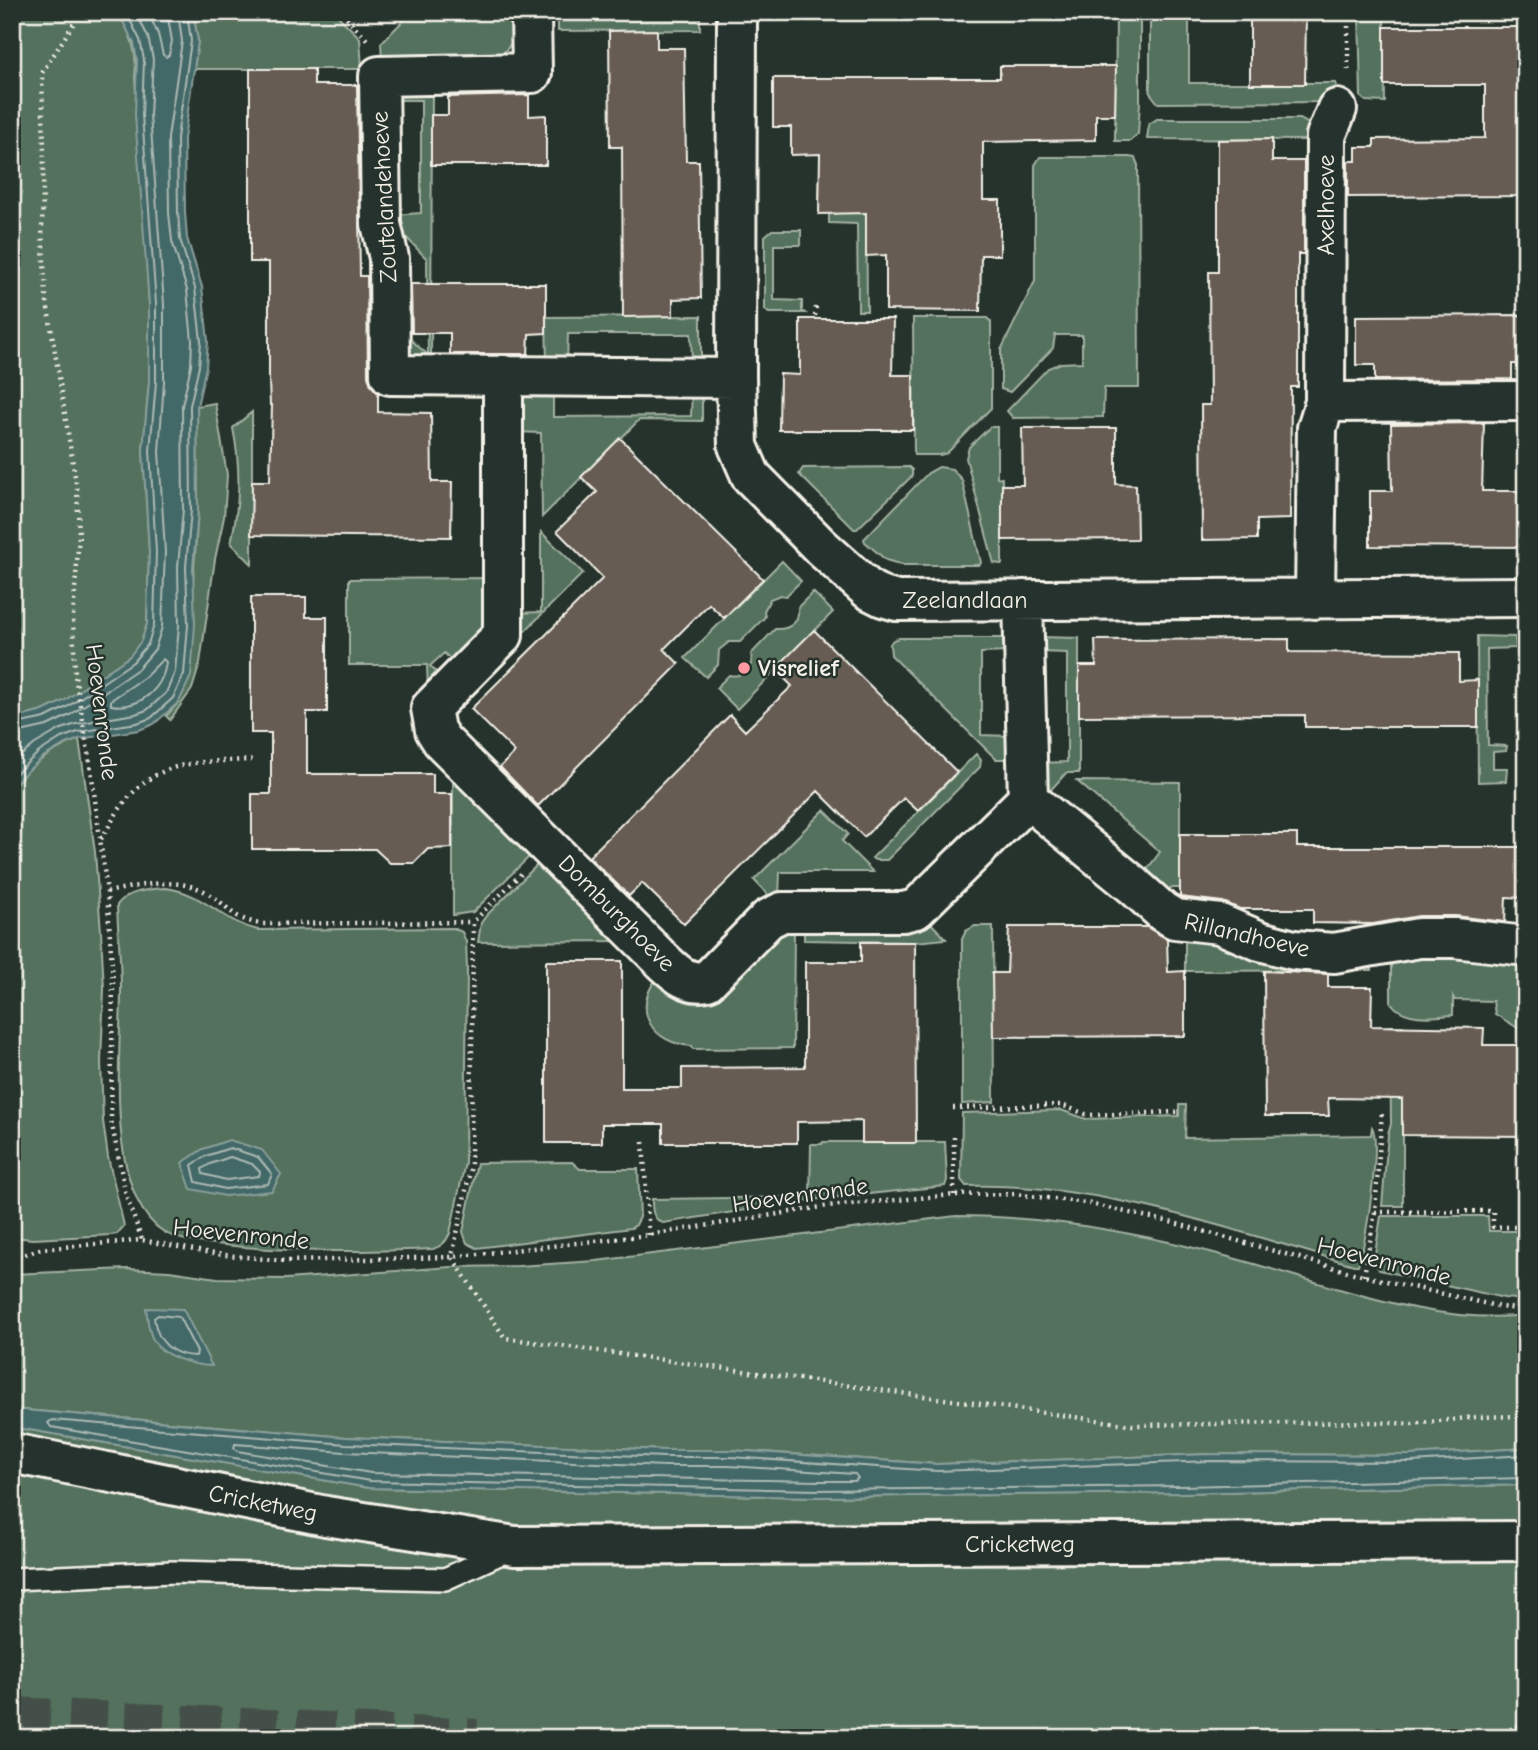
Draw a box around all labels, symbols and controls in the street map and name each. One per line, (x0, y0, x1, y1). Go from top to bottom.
street label: Zoutelandehoeve (366, 110, 402, 284)
street label: Axelhoeve (1312, 154, 1340, 256)
street label: Zeelandlaan (903, 586, 1027, 614)
street label: Hoevenronde (80, 642, 124, 782)
place label: Visrelief (758, 654, 840, 682)
marker: Visrelief (736, 660, 752, 676)
street label: Domburghoeve (553, 849, 681, 977)
street label: Rillandhoeve (1182, 907, 1312, 963)
street label: Hoevenronde (730, 1172, 870, 1218)
street label: Hoevenronde (172, 1213, 310, 1255)
street label: Hoevenronde (1314, 1231, 1454, 1291)
street label: Cricketweg (206, 1479, 320, 1527)
street label: Cricketweg (965, 1530, 1075, 1558)

